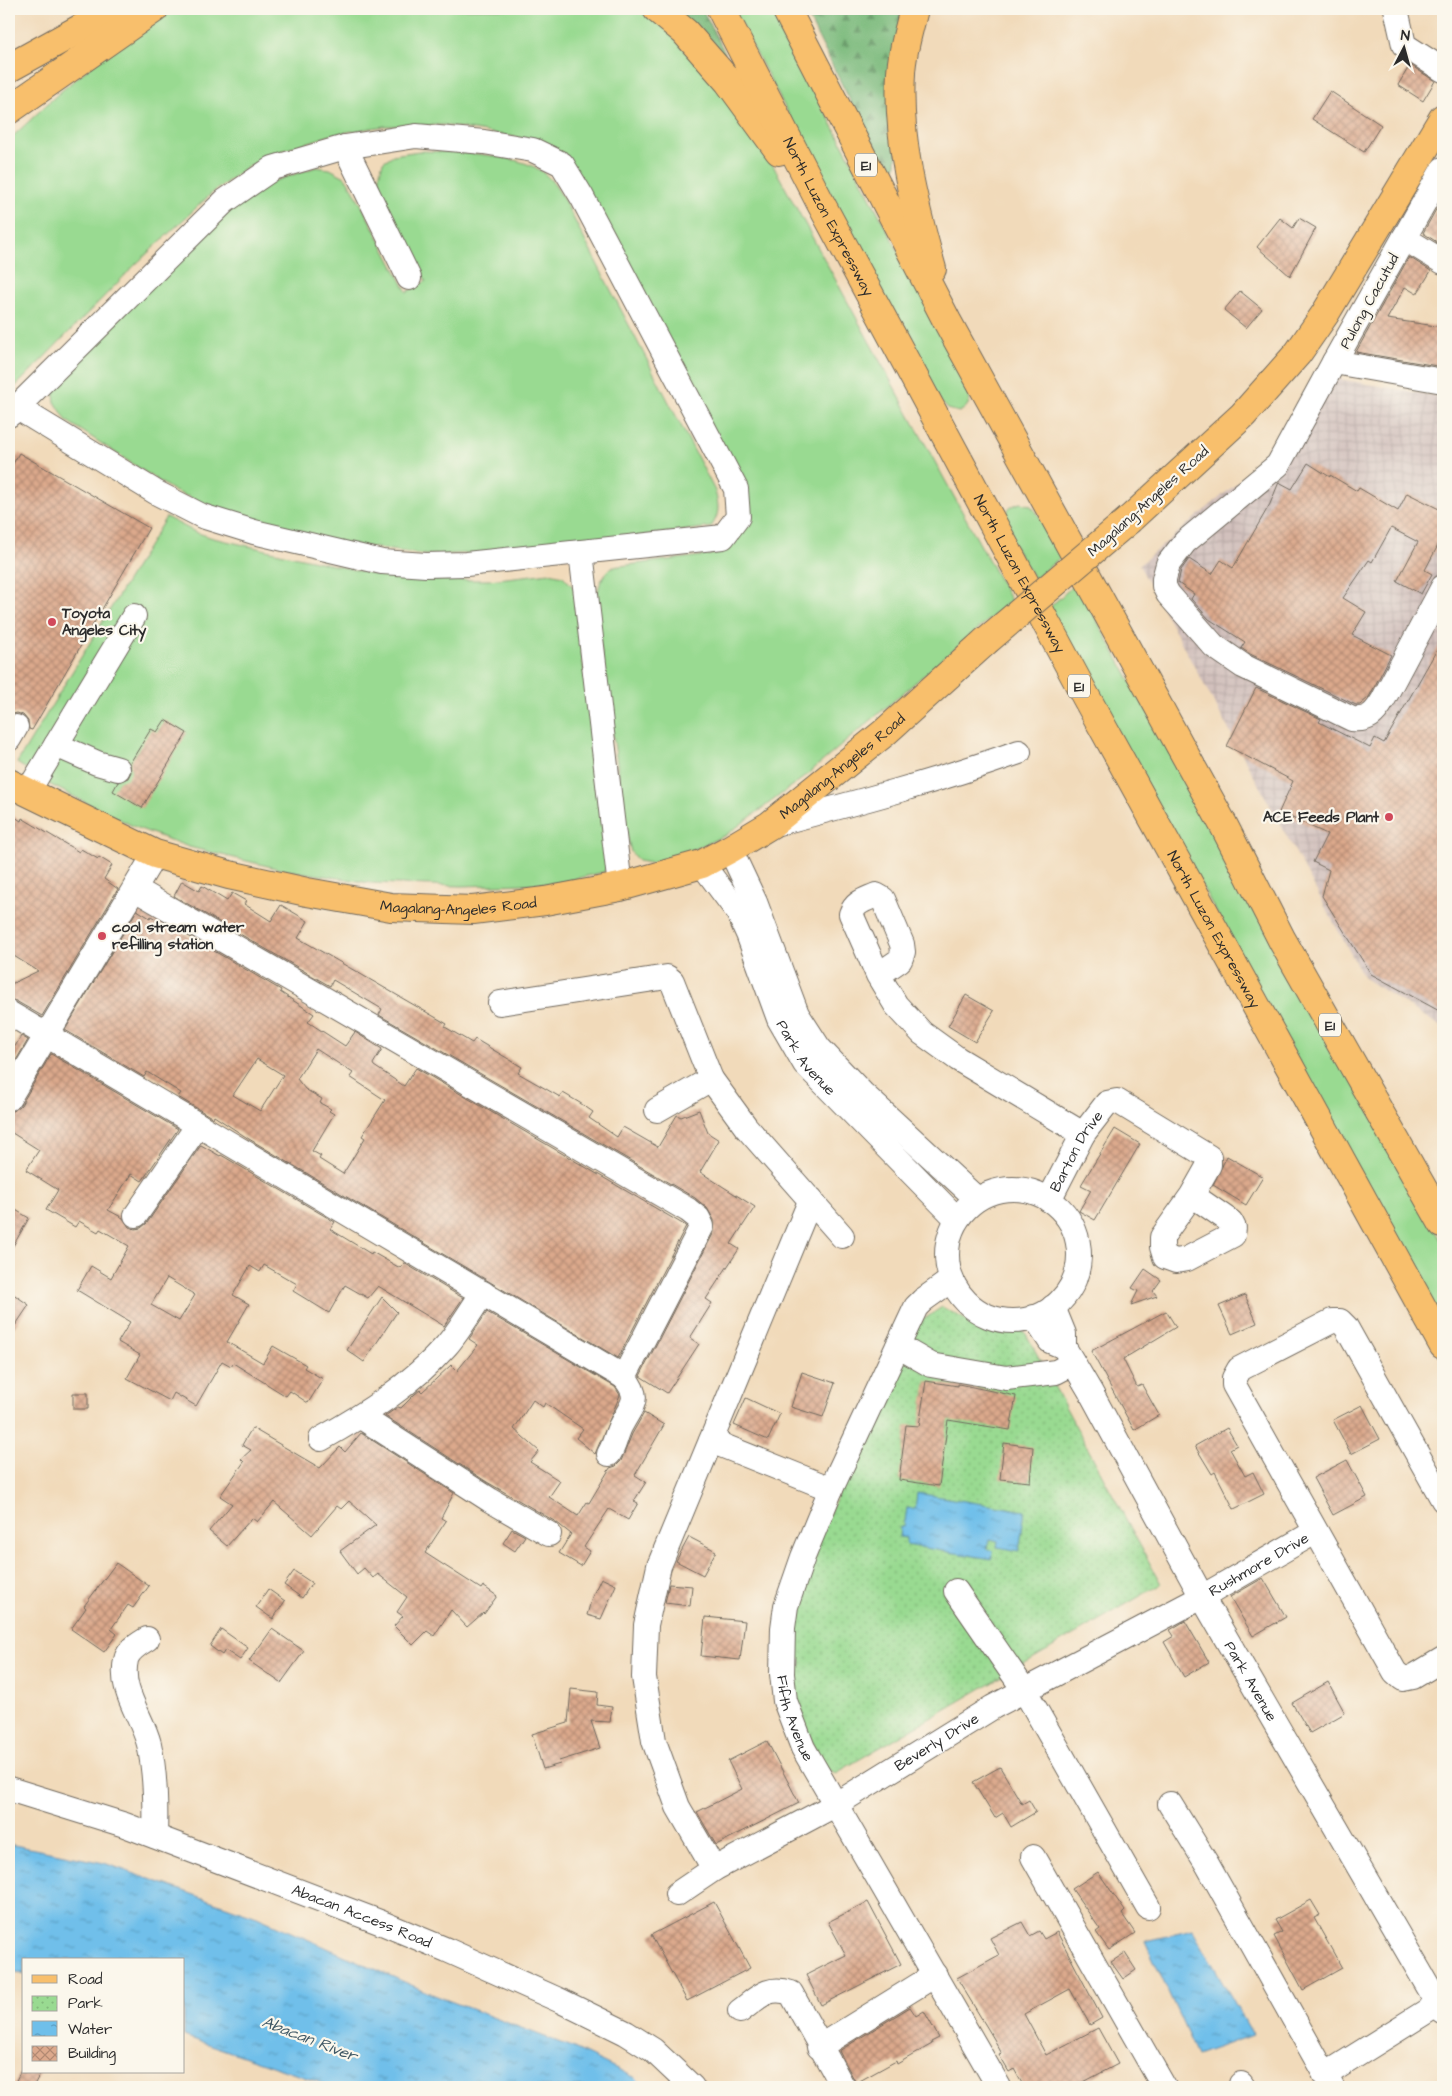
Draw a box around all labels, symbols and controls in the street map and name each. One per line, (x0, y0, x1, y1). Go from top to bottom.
north arrow (1380, 22, 1430, 72)
text: N (1400, 26, 1411, 46)
street label: North Luzon Expressway (778, 134, 879, 301)
road number: E1 (855, 154, 877, 176)
street label: Pulong Cacutud (1335, 250, 1405, 353)
street label: Magalang-Angeles Road (1083, 441, 1214, 562)
street label: North Luzon Expressway (968, 491, 1070, 657)
place label: Toyota Angeles City (61, 603, 147, 643)
marker: Toyota Angeles City (46, 616, 58, 628)
road number: E1 (1068, 674, 1090, 698)
street label: Magalang-Angeles Road (775, 709, 910, 824)
place label: ACE Feeds Plant (1263, 807, 1380, 828)
marker: ACE Feeds Plant (1383, 811, 1395, 823)
street label: North Luzon Expressway (1162, 847, 1265, 1012)
street label: Magalang-Angeles Road (378, 892, 538, 922)
place label: cool stream water refilling station (112, 917, 245, 957)
marker: cool stream water refilling station (96, 930, 108, 942)
road number: E1 (1319, 1014, 1341, 1036)
street label: Park Avenue (771, 1016, 840, 1100)
street label: Barton Drive (1045, 1106, 1108, 1196)
street label: Rushmore Drive (1205, 1528, 1313, 1602)
street label: Park Avenue (1219, 1637, 1282, 1725)
street label: Fifth Avenue (771, 1674, 818, 1765)
street label: Beverly Drive (891, 1708, 983, 1777)
street label: Abacan Access Road (289, 1880, 435, 1954)
legend (22, 1958, 185, 2074)
text: Road (68, 1969, 103, 1990)
text: Park (68, 1993, 103, 2014)
water label: Abacan River (259, 2011, 362, 2068)
text: Water (68, 2019, 112, 2040)
text: Building (68, 2043, 116, 2065)

